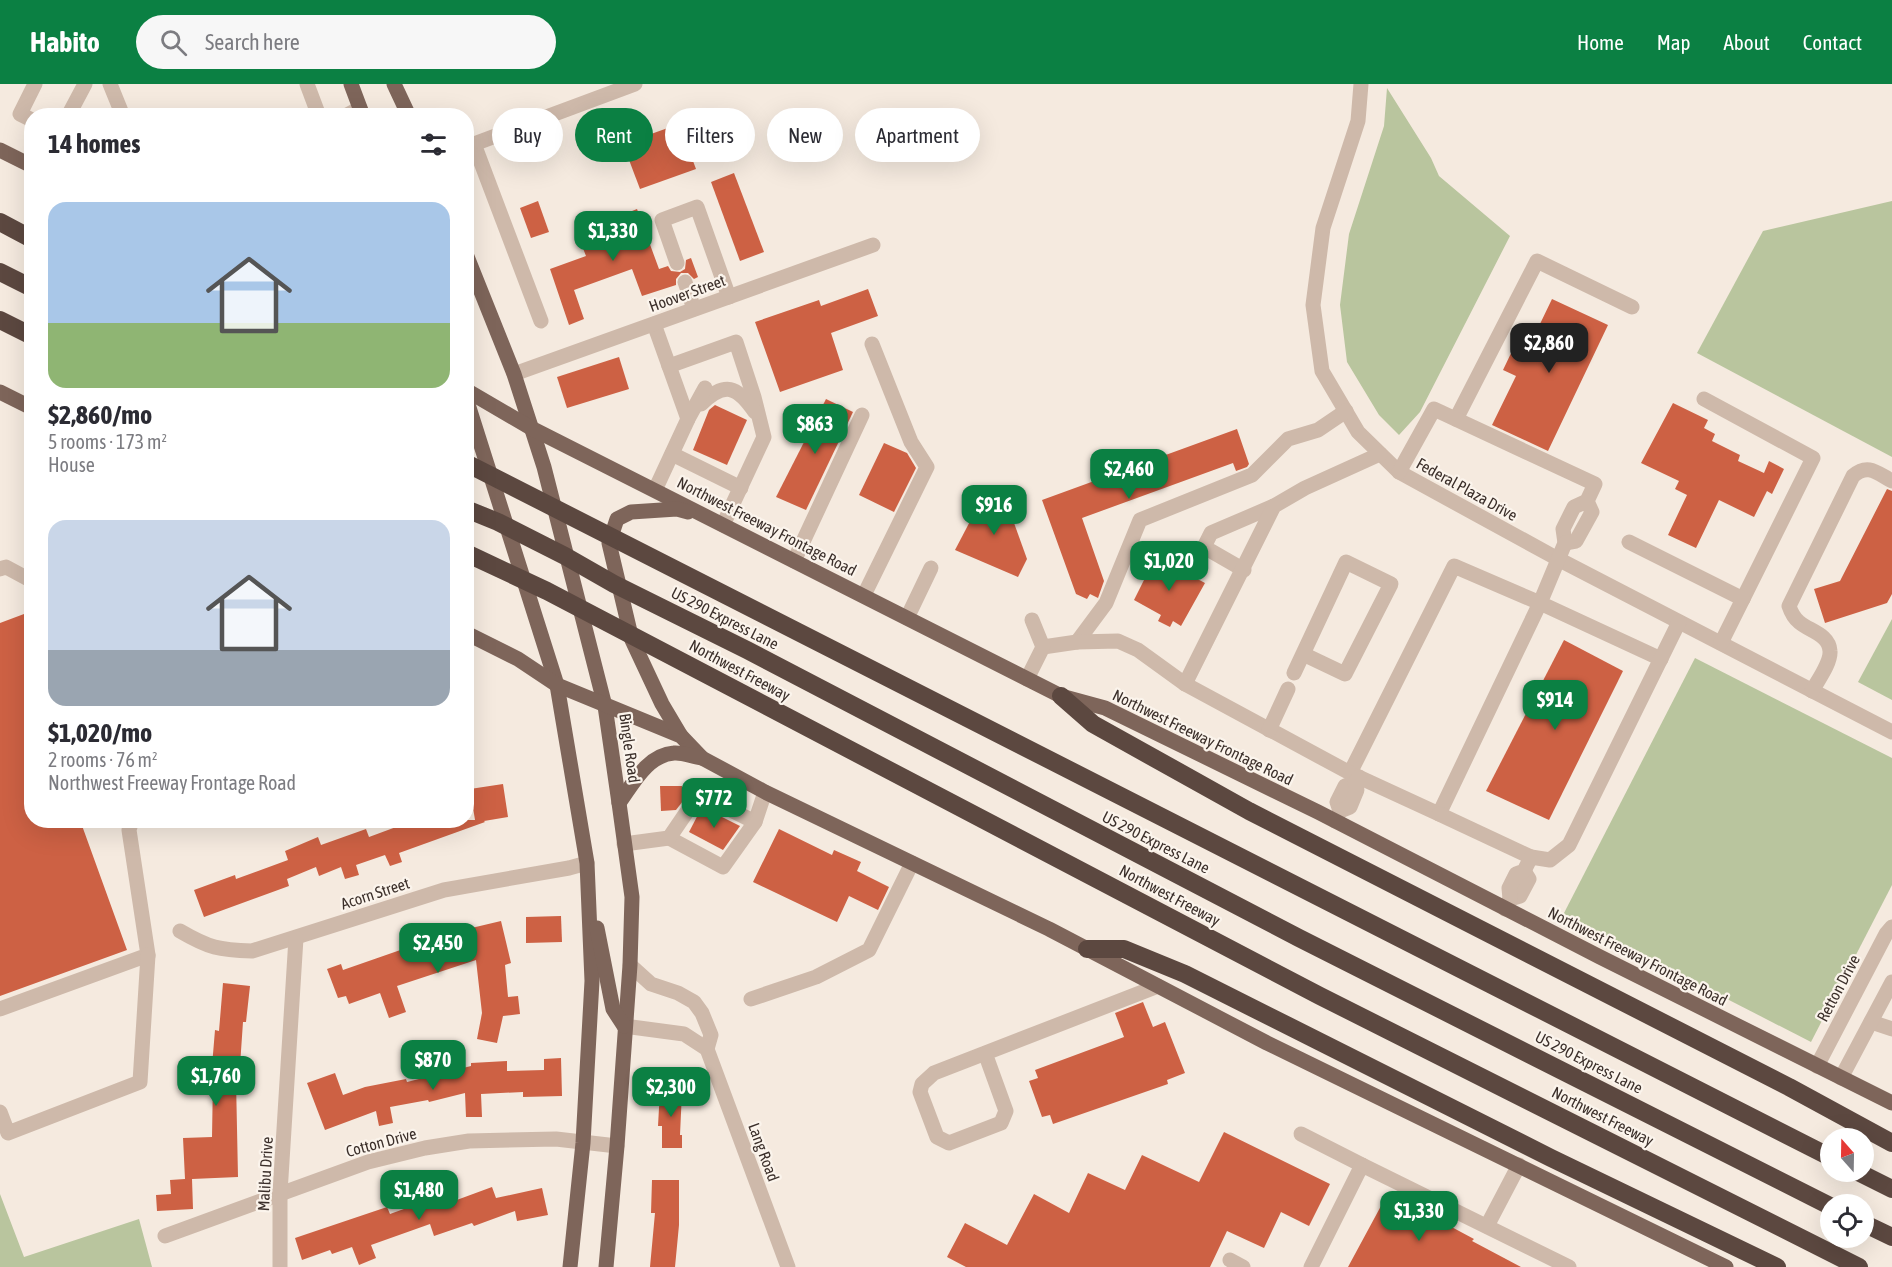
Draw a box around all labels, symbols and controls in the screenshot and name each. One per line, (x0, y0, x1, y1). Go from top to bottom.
search box (136, 15, 556, 69)
text: Habito (30, 26, 100, 58)
icon: search (157, 26, 190, 59)
text: Search here (205, 29, 300, 55)
text: Home (1577, 30, 1624, 54)
text: Map (1657, 30, 1691, 54)
text: About (1724, 30, 1770, 54)
text: Contact (1803, 30, 1862, 54)
chip: Buy (492, 108, 563, 162)
chip: Rent (575, 108, 653, 162)
chip: Filters (665, 108, 755, 162)
chip: New (767, 108, 843, 162)
chip: Apartment (855, 108, 980, 162)
icon: filters (417, 128, 450, 161)
text: 14 homes (48, 129, 141, 159)
pin: $1,330 (564, 211, 662, 262)
text: $1,330 (588, 219, 638, 242)
icon: home (195, 241, 303, 349)
street label: Hoover Street (646, 271, 728, 315)
pin: $2,860 (1500, 323, 1598, 374)
text: $2,860 (1524, 331, 1574, 354)
text: $2,860/mo (48, 400, 152, 430)
pin: $863 (779, 404, 851, 455)
text: $863 (797, 412, 833, 435)
text: 5 rooms · 173 m² (48, 430, 167, 453)
pin: $2,460 (1080, 449, 1178, 500)
text: House (48, 453, 95, 476)
street label: Federal Plaza Drive (1413, 454, 1521, 524)
text: $2,460 (1104, 457, 1154, 480)
street label: Northwest Freeway Frontage Road (674, 473, 860, 580)
pin: $916 (958, 485, 1030, 536)
text: $916 (976, 493, 1012, 516)
pin: $1,020 (1120, 541, 1218, 592)
text: $1,020 (1144, 549, 1194, 572)
icon: home (195, 559, 303, 667)
street label: US 290 Express Lane (668, 583, 782, 654)
street label: Northwest Freeway (686, 636, 794, 705)
pin: $914 (1519, 680, 1591, 731)
street label: Northwest Freeway Frontage Road (1109, 685, 1296, 789)
text: $914 (1537, 688, 1573, 711)
street label: Bingle Road (615, 712, 644, 784)
text: $1,020/mo (48, 718, 152, 748)
text: 2 rooms · 76 m² (48, 748, 158, 771)
text: Northwest Freeway Frontage Road (48, 771, 296, 794)
pin: $772 (678, 778, 750, 829)
text: $772 (696, 786, 732, 809)
street label: US 290 Express Lane (1099, 807, 1213, 878)
street label: Northwest Freeway (1116, 861, 1224, 930)
street label: Acorn Street (338, 873, 412, 913)
street label: Northwest Freeway Frontage Road (1545, 903, 1731, 1010)
pin: $2,450 (389, 923, 487, 974)
text: $2,450 (413, 931, 463, 954)
street label: Retton Drive (1813, 952, 1863, 1024)
street label: US 290 Express Lane (1532, 1027, 1646, 1098)
pin: $870 (397, 1040, 469, 1091)
text: $870 (415, 1048, 451, 1071)
pin: $1,760 (167, 1056, 265, 1107)
text: $1,760 (191, 1064, 241, 1087)
pin: $2,300 (622, 1067, 720, 1118)
text: $2,300 (646, 1075, 696, 1098)
street label: Northwest Freeway (1549, 1083, 1657, 1150)
street label: Lang Road (744, 1120, 783, 1184)
street label: Cotton Drive (344, 1124, 418, 1160)
north arrow (1820, 1128, 1874, 1182)
map controls (1820, 1128, 1874, 1248)
street label: Malibu Drive (254, 1136, 276, 1212)
pin: $1,480 (370, 1170, 468, 1221)
text: $1,480 (394, 1178, 444, 1201)
pin: $1,330 (1370, 1191, 1468, 1242)
button: locate (1820, 1194, 1874, 1248)
text: $1,330 (1394, 1199, 1444, 1222)

